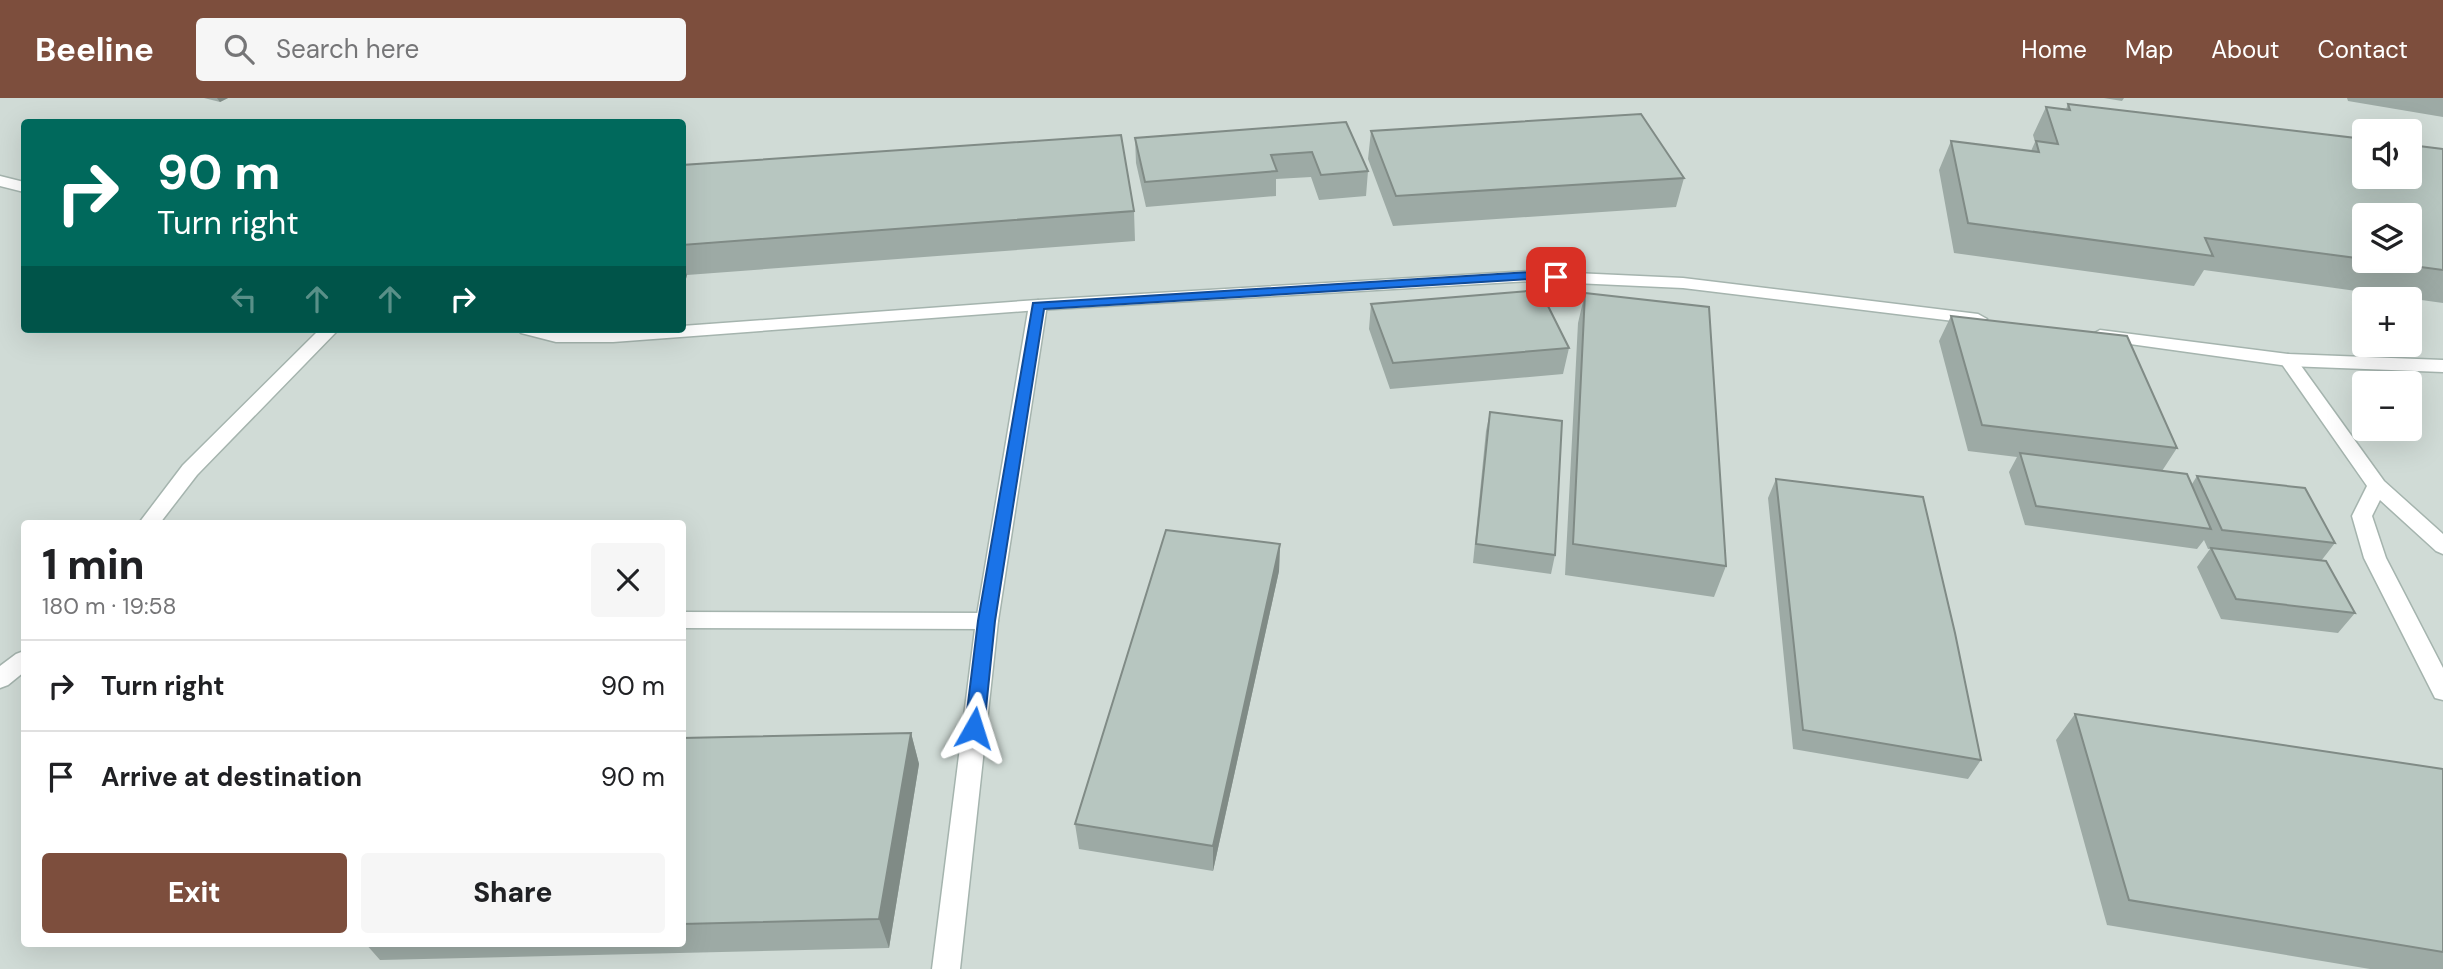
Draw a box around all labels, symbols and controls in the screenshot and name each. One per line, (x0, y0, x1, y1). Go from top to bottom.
search box (196, 18, 686, 81)
text: Beeline (35, 28, 154, 71)
icon: search (220, 30, 258, 68)
text: Search here (276, 32, 419, 66)
text: Home (2021, 34, 2087, 65)
text: Map (2125, 34, 2173, 65)
text: About (2211, 34, 2280, 65)
text: Contact (2318, 34, 2408, 65)
map controls (2352, 119, 2422, 441)
button: sound (2352, 119, 2422, 189)
text: 90 m (157, 140, 280, 204)
icon: right (42, 147, 133, 238)
text: Turn right (157, 202, 299, 244)
button: layers (2352, 203, 2422, 273)
pin (1526, 247, 1586, 307)
icon: arrive (1537, 258, 1575, 296)
icon: left (225, 280, 263, 318)
icon: ahead (298, 280, 336, 318)
icon: ahead (371, 280, 409, 318)
icon: right (444, 280, 482, 318)
button: + (2352, 287, 2422, 357)
button: − (2352, 371, 2422, 441)
text: 1 min (42, 537, 145, 592)
button: close (591, 543, 665, 617)
text: 180 m · 19:58 (42, 591, 177, 621)
icon: right (42, 667, 80, 705)
text: Turn right (101, 669, 225, 703)
text: 90 m (601, 669, 665, 703)
position arrow (937, 691, 1011, 765)
icon: arrive (42, 758, 80, 796)
text: Arrive at destination (101, 760, 362, 794)
text: 90 m (601, 760, 665, 794)
button: Exit (42, 853, 347, 933)
button: Share (361, 853, 665, 933)

